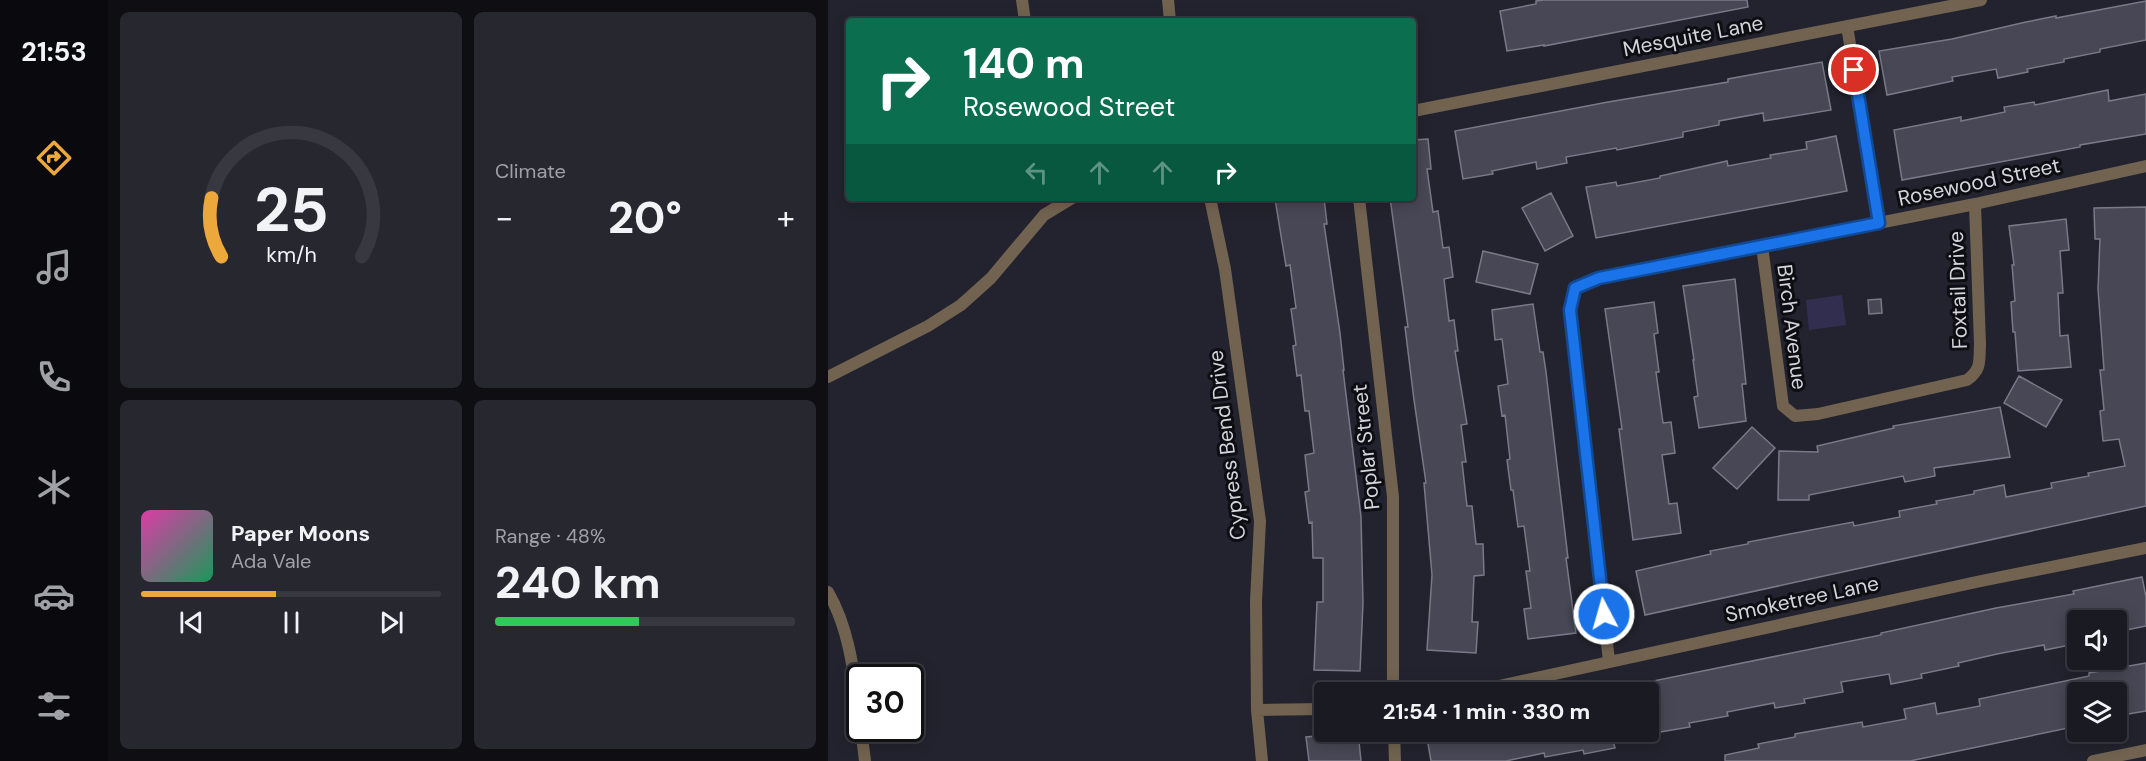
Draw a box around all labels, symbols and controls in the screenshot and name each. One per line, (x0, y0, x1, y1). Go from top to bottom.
street label: Mesquite Lane (1620, 9, 1766, 63)
text: 21:53 (21, 34, 87, 69)
text: 140 m (963, 36, 1085, 91)
icon: right (864, 42, 942, 120)
pin (1828, 44, 1879, 95)
icon: arrive (1837, 53, 1870, 86)
text: Rosewood Street (963, 89, 1175, 124)
icon: directions (33, 137, 75, 179)
street label: Rosewood Street (1895, 151, 2063, 213)
icon: left (1020, 156, 1053, 189)
icon: ahead (1083, 156, 1116, 189)
icon: ahead (1146, 156, 1179, 189)
icon: right (1209, 156, 1242, 189)
text: Climate (495, 158, 566, 184)
text: 25 (254, 169, 328, 250)
text: 20° (608, 188, 682, 247)
text: − (495, 196, 513, 239)
text: + (777, 196, 795, 239)
street label: Foxtail Drive (1942, 231, 1974, 349)
text: km/h (266, 241, 316, 269)
icon: music (33, 246, 75, 288)
street label: Birch Avenue (1770, 263, 1814, 391)
street label: Cypress Bend Drive (1201, 348, 1253, 541)
icon: phone (33, 356, 75, 398)
street label: Poplar Street (1345, 383, 1387, 511)
icon: climate (33, 466, 75, 508)
text: Paper Moons (231, 519, 370, 548)
text: Range · 48% (495, 523, 606, 549)
text: Ada Vale (231, 548, 311, 574)
text: 240 km (495, 553, 661, 612)
street label: Smoketree Lane (1723, 569, 1881, 629)
icon: car (33, 575, 75, 617)
position arrow (1572, 582, 1636, 646)
icon: previous (175, 606, 208, 639)
icon: pause (275, 606, 308, 639)
icon: next (375, 606, 408, 639)
map controls (2067, 610, 2127, 742)
button: sound (2067, 610, 2127, 670)
speed limit sign: 30 (846, 664, 924, 742)
button: layers (2067, 682, 2127, 742)
icon: filters (33, 685, 75, 727)
text: 21:54 · 1 min · 330 m (1383, 697, 1590, 726)

